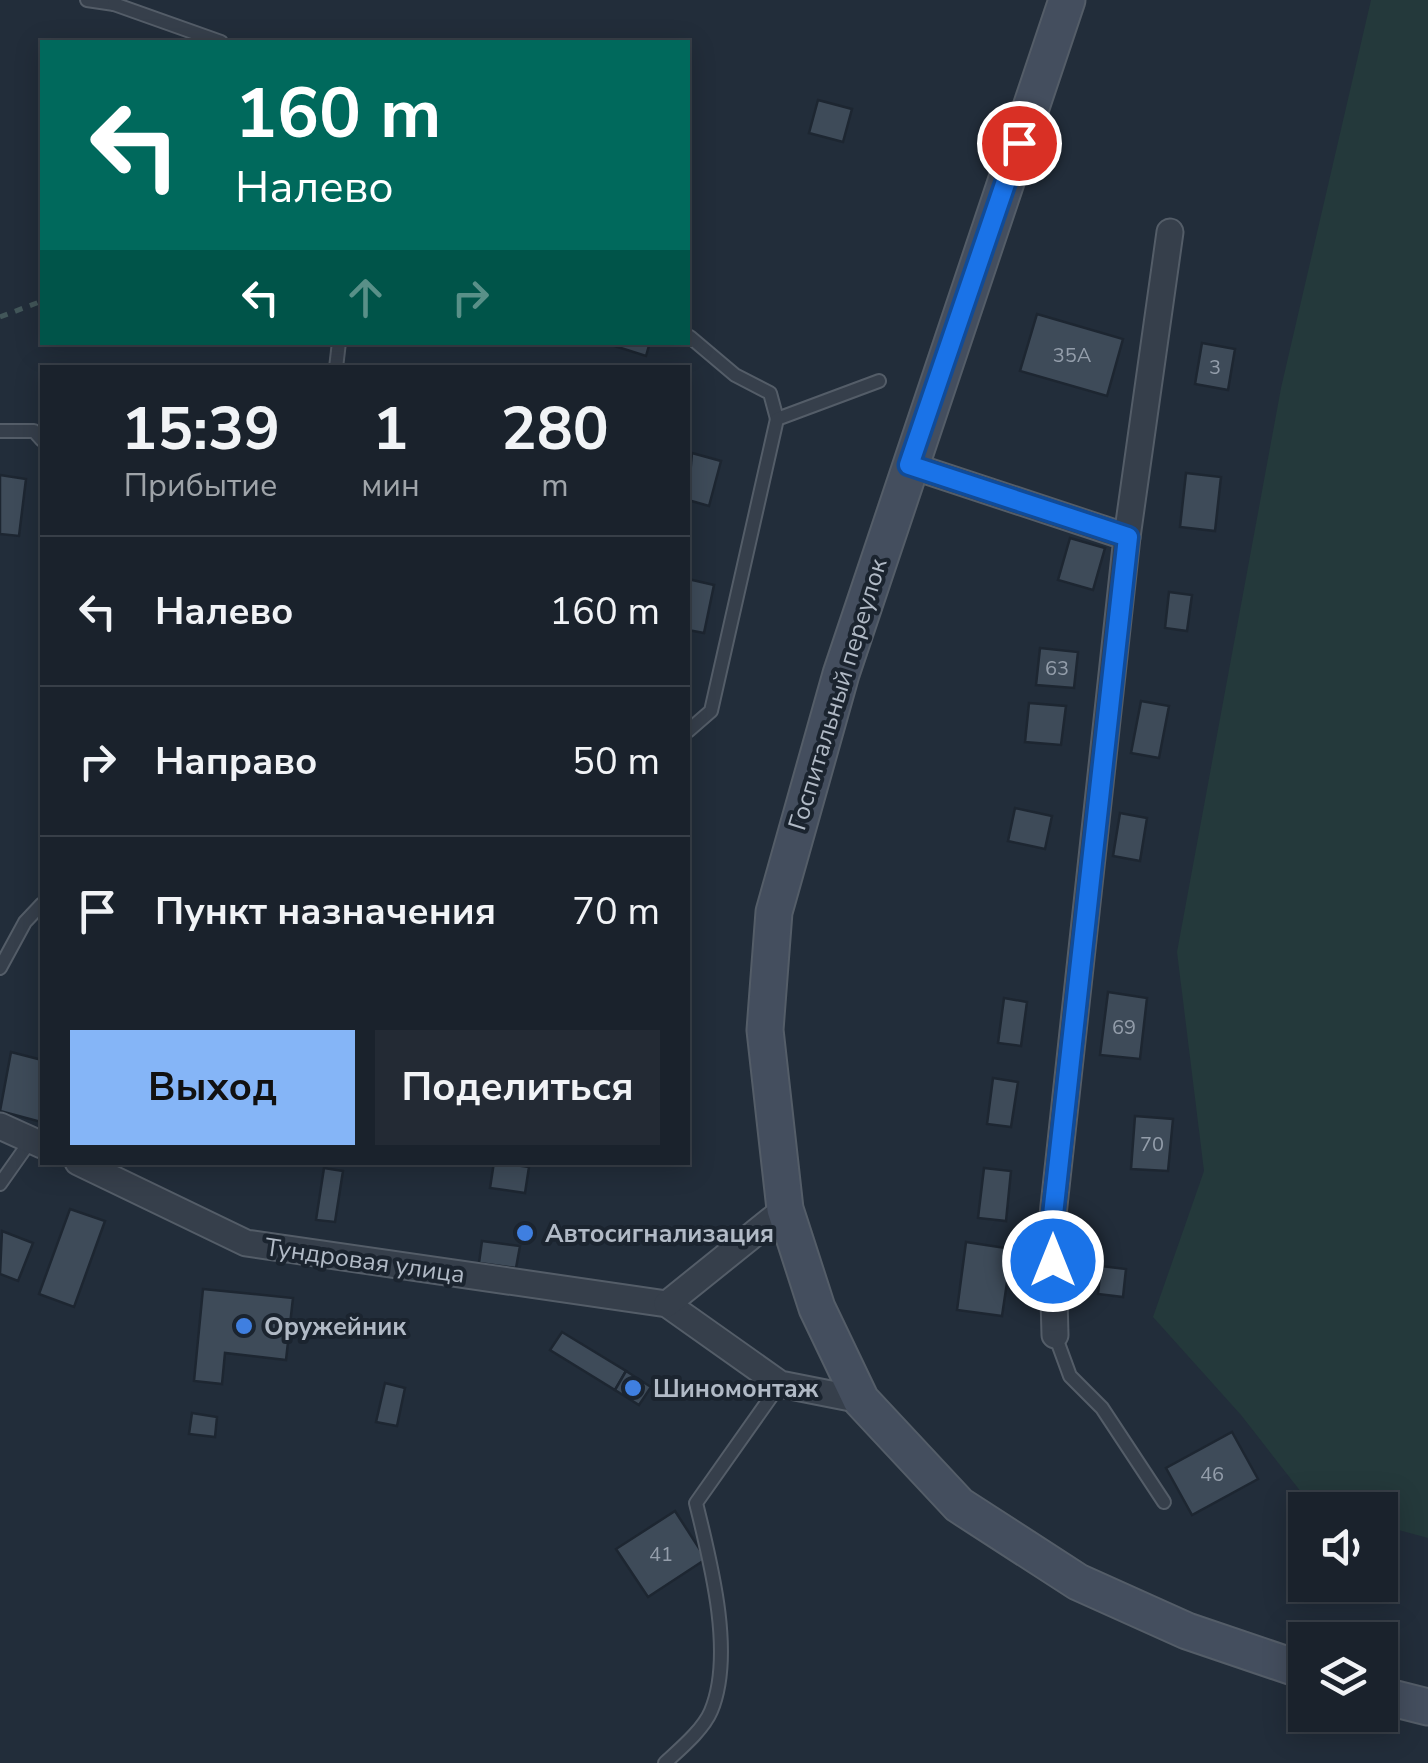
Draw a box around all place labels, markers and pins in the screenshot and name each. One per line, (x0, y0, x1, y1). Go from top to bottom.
pin (977, 101, 1062, 186)
place label: Автосигнализация (545, 1217, 774, 1251)
marker: Автосигнализация (514, 1222, 536, 1244)
place label: Оружейник (264, 1310, 407, 1344)
marker: Оружейник (233, 1315, 255, 1337)
place label: Шиномонтаж (653, 1372, 819, 1406)
marker: Шиномонтаж (622, 1377, 644, 1399)

